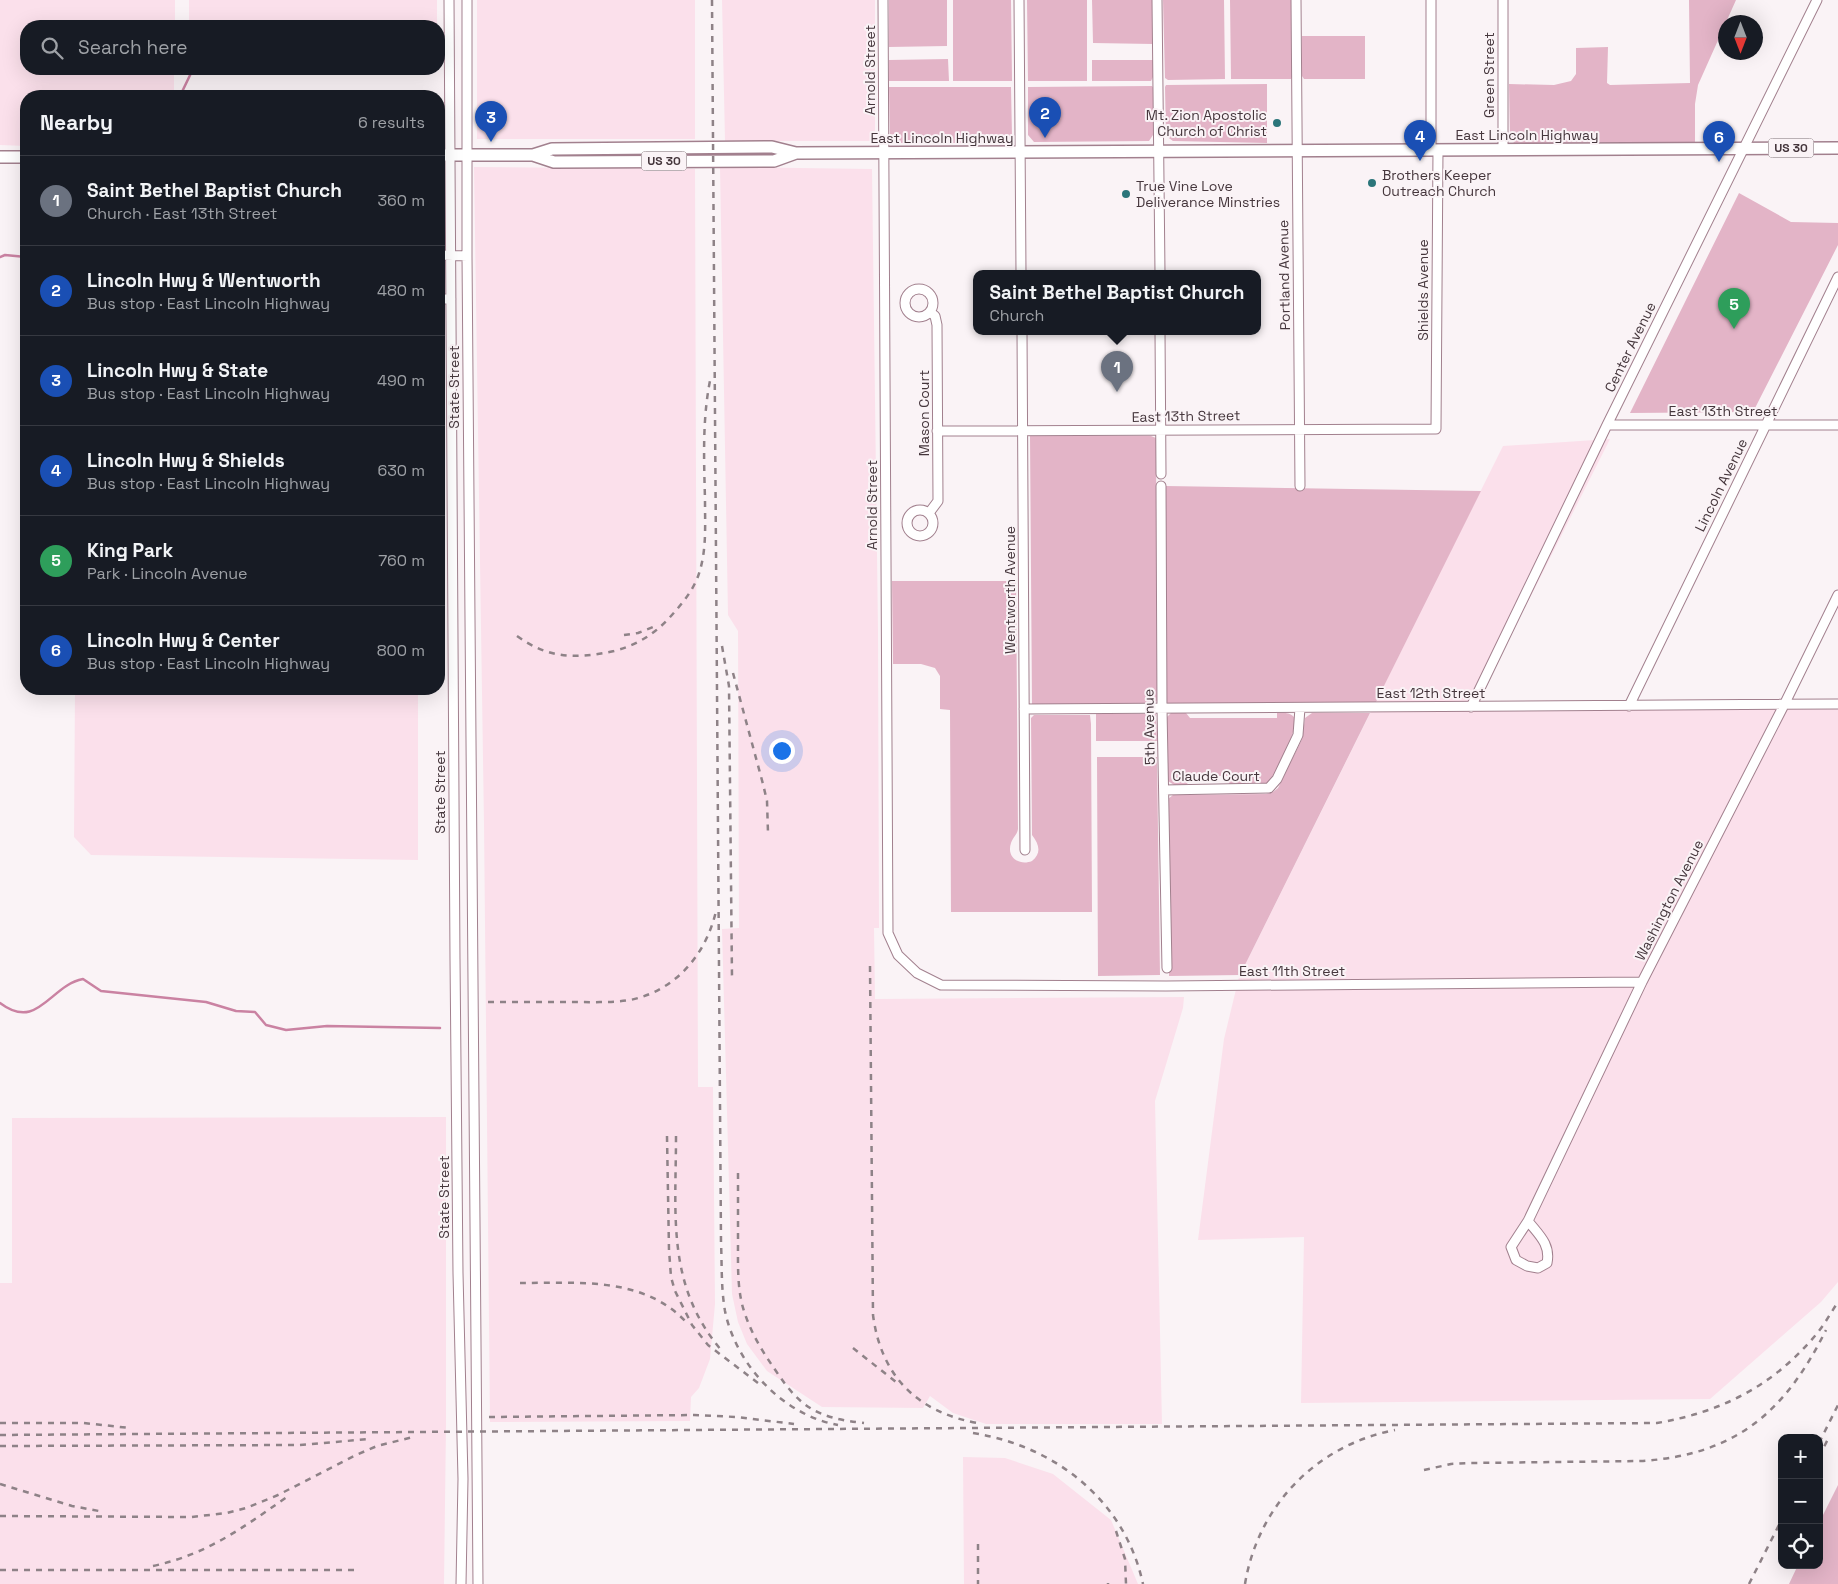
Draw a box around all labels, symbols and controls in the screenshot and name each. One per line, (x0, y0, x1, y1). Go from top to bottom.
north arrow (1718, 15, 1763, 60)
search box (20, 20, 445, 75)
street label: Arnold Street (861, 25, 879, 115)
street label: Green Street (1480, 32, 1498, 118)
icon: search (38, 34, 66, 62)
text: Search here (78, 35, 188, 60)
pin: 2 (1029, 97, 1061, 138)
pin: 3 (475, 101, 507, 142)
place label: Mt. Zion Apostolic Church of Christ (1146, 106, 1267, 140)
text: Nearby (40, 109, 113, 136)
text: 6 results (358, 112, 425, 133)
marker: Mt. Zion Apostolic Church of Christ (1271, 117, 1283, 129)
pin: 4 (1404, 120, 1436, 161)
pin: 6 (1703, 121, 1735, 162)
street label: East Lincoln Highway (1455, 126, 1599, 144)
street label: East Lincoln Highway (870, 129, 1014, 147)
road number: US 30 (1768, 138, 1814, 158)
road number: US 30 (642, 152, 686, 170)
place label: Brothers Keeper Outreach Church (1382, 166, 1496, 200)
place label: True Vine Love Deliverance Minstries (1136, 177, 1280, 211)
marker: Brothers Keeper Outreach Church (1366, 177, 1378, 189)
text: Saint Bethel Baptist Church (87, 178, 342, 203)
marker: True Vine Love Deliverance Minstries (1120, 188, 1132, 200)
text: 1 (52, 190, 60, 211)
text: 360 m (377, 190, 425, 211)
text: Church · East 13th Street (87, 203, 277, 224)
street label: Portland Avenue (1274, 220, 1294, 330)
street label: Shields Avenue (1414, 239, 1432, 341)
text: Lincoln Hwy & Wentworth (87, 268, 321, 293)
popup (973, 270, 1261, 335)
text: 2 (51, 280, 61, 301)
text: 480 m (377, 280, 425, 301)
text: Saint Bethel Baptist Church (990, 280, 1244, 305)
pin: 5 (1718, 288, 1750, 329)
text: Bus stop · East Lincoln Highway (87, 293, 330, 314)
street label: Center Avenue (1600, 299, 1660, 395)
text: Church (990, 305, 1044, 326)
street label: State Street (445, 345, 463, 429)
pin: 1 (1101, 351, 1133, 392)
text: Lincoln Hwy & State (87, 358, 268, 383)
text: 3 (51, 370, 61, 391)
text: 490 m (377, 370, 425, 391)
street label: Mason Court (915, 370, 933, 456)
text: Bus stop · East Lincoln Highway (87, 383, 330, 404)
street label: East 13th Street (1669, 402, 1777, 420)
street label: East 13th Street (1131, 406, 1241, 426)
street label: Lincoln Avenue (1691, 435, 1751, 535)
text: Lincoln Hwy & Shields (87, 448, 285, 473)
text: 4 (51, 460, 61, 481)
text: 630 m (377, 460, 425, 481)
street label: Arnold Street (863, 460, 881, 550)
text: Bus stop · East Lincoln Highway (87, 473, 330, 494)
street label: Wentworth Avenue (1001, 526, 1019, 654)
text: King Park (87, 538, 173, 563)
text: 5 (51, 550, 61, 571)
text: 760 m (378, 550, 425, 571)
text: Park · Lincoln Avenue (87, 563, 248, 584)
text: Lincoln Hwy & Center (87, 628, 280, 653)
text: 6 (51, 640, 61, 661)
text: 800 m (377, 640, 425, 661)
text: Bus stop · East Lincoln Highway (87, 653, 330, 674)
street label: East 12th Street (1377, 684, 1485, 702)
street label: 5th Avenue (1139, 689, 1159, 765)
your location (769, 738, 795, 764)
street label: State Street (431, 750, 449, 834)
street label: Claude Court (1172, 767, 1260, 785)
street label: Washington Avenue (1631, 837, 1707, 963)
street label: East 11th Street (1239, 962, 1345, 980)
street label: State Street (435, 1155, 453, 1239)
map controls (1778, 1434, 1823, 1569)
button: + (1778, 1434, 1823, 1479)
button: − (1778, 1479, 1823, 1524)
button: locate (1778, 1524, 1823, 1569)

